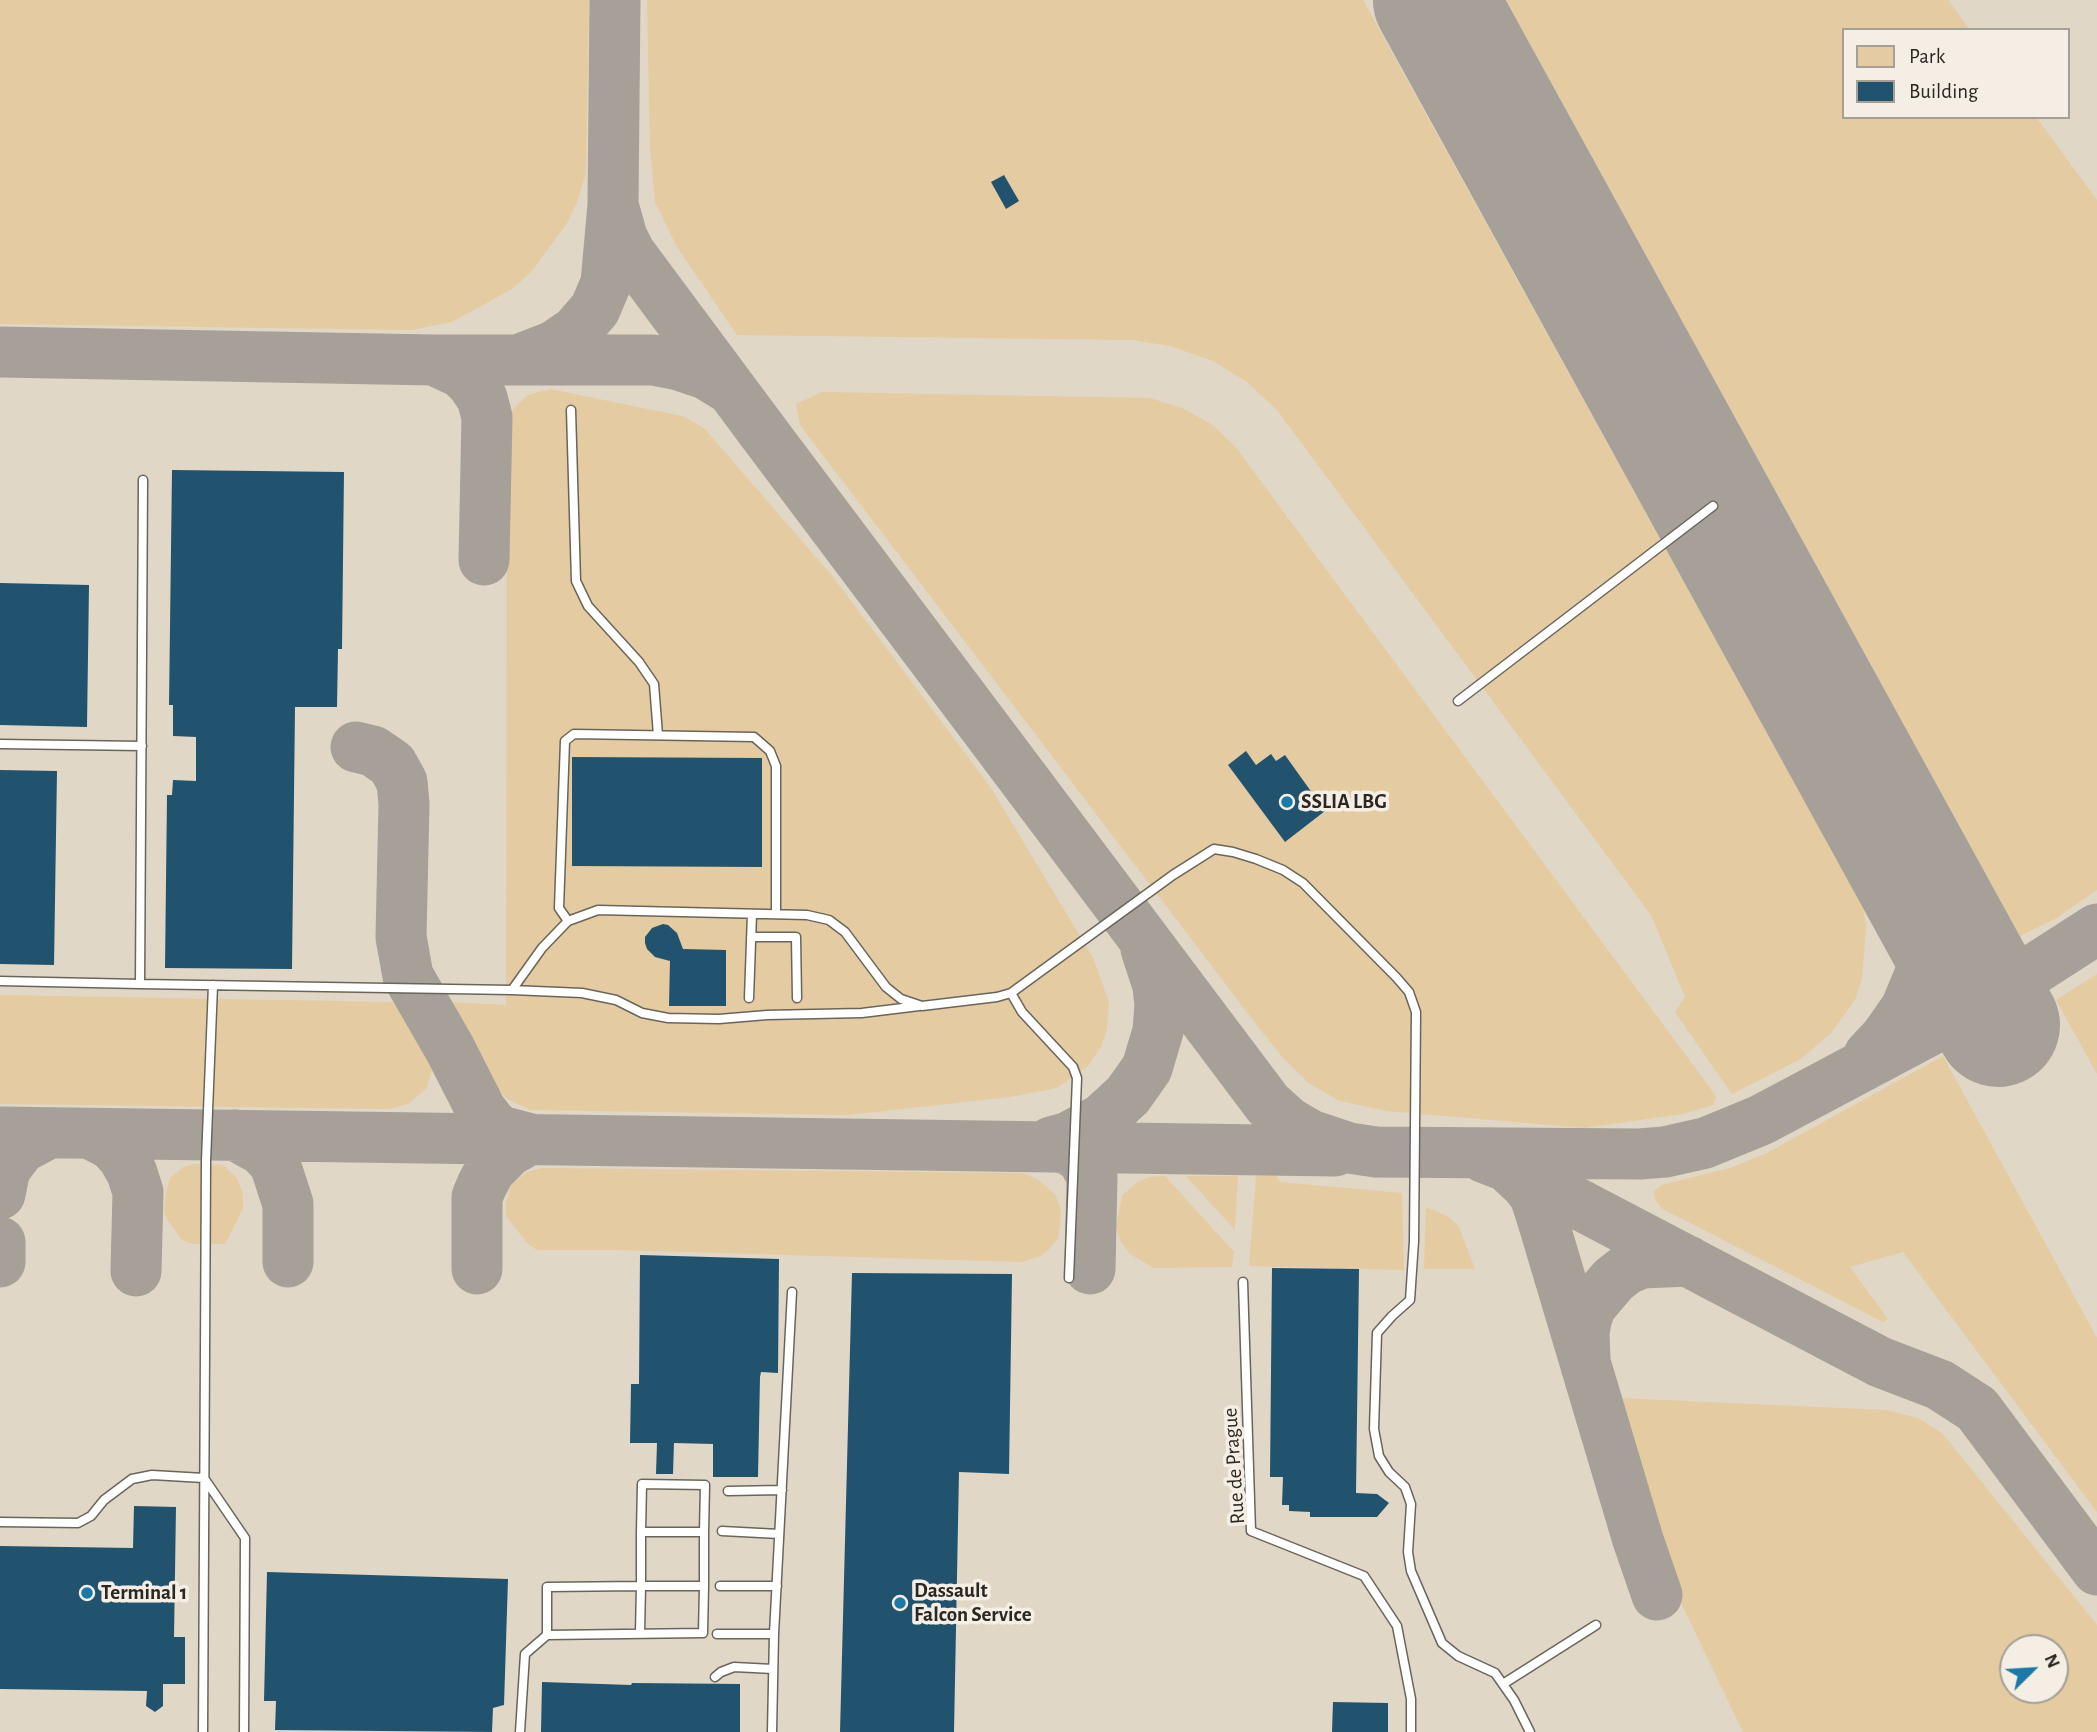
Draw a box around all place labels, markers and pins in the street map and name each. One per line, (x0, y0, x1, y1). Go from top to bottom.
place label: SSLIA LBG (1301, 789, 1387, 815)
marker: SSLIA LBG (1279, 794, 1295, 810)
place label: Dassault Falcon Service (914, 1578, 1032, 1628)
place label: Terminal 1 (101, 1580, 187, 1606)
marker: Terminal 1 (79, 1585, 95, 1601)
marker: Dassault Falcon Service (892, 1595, 908, 1611)

